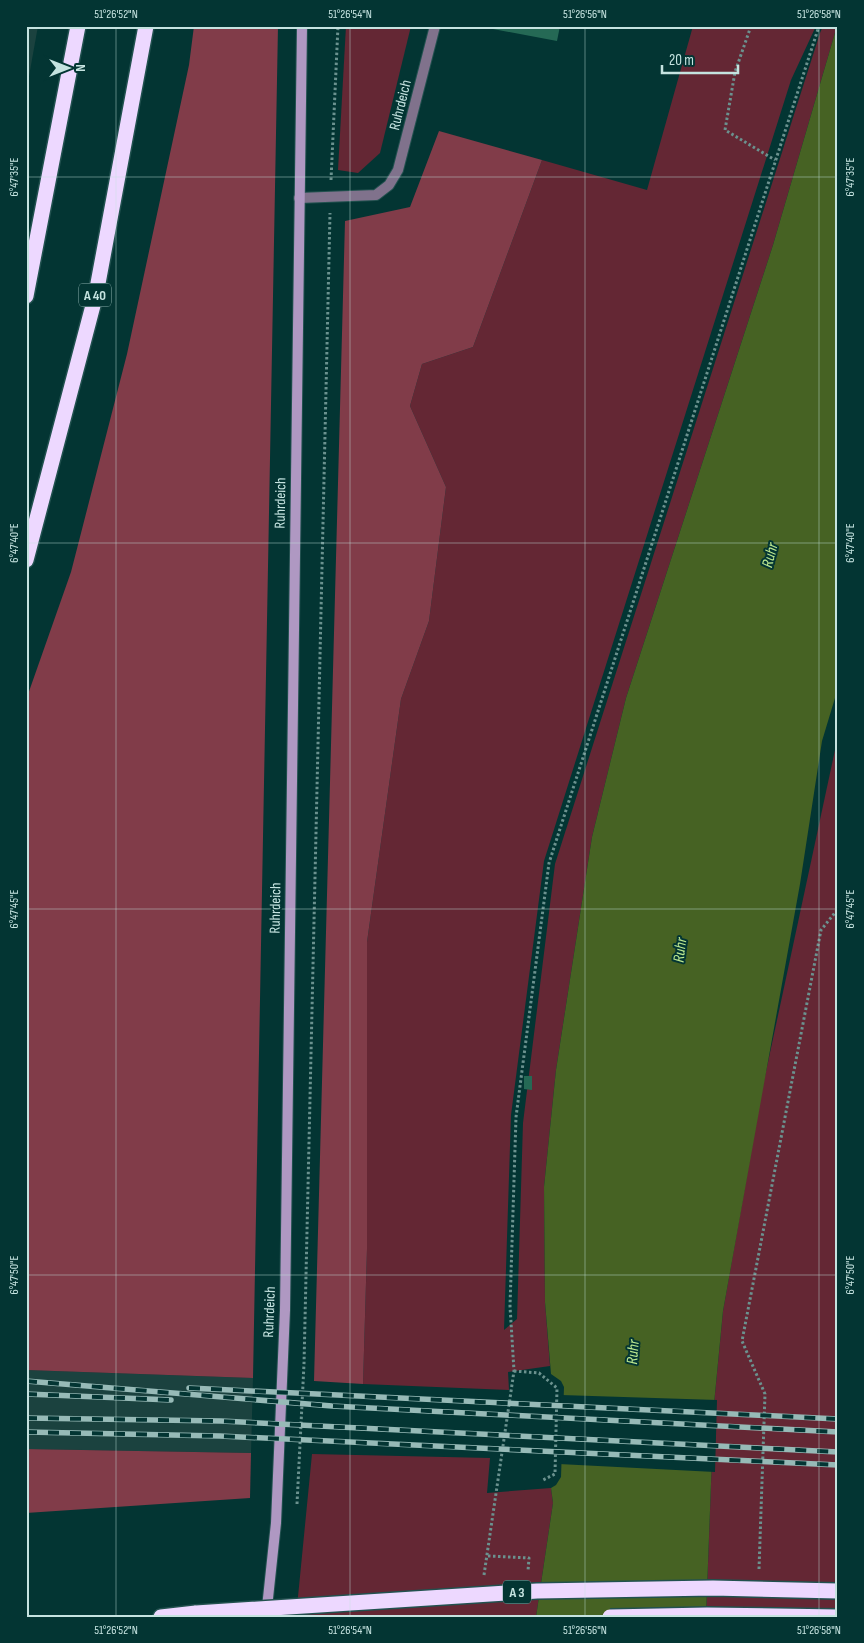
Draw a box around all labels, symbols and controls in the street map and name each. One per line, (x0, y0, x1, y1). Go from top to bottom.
text: 51°26'52"N (94, 7, 138, 22)
text: 51°26'54"N (328, 7, 372, 22)
text: 51°26'56"N (563, 7, 607, 22)
text: 51°26'58"N (797, 7, 841, 22)
north arrow (42, 42, 92, 92)
scale bar (662, 42, 738, 74)
text: 20 m (669, 51, 694, 70)
text: N (72, 64, 89, 72)
street label: Ruhrdeich (385, 78, 416, 132)
text: 6°47'35"E (7, 158, 22, 196)
text: 6°47'35"E (843, 158, 858, 196)
road number: A 40 (79, 284, 111, 306)
street label: Ruhrdeich (271, 477, 290, 529)
text: 6°47'40"E (7, 523, 22, 563)
text: 6°47'40"E (843, 523, 858, 563)
water label: Ruhr (758, 540, 783, 570)
street label: Ruhrdeich (266, 882, 285, 934)
text: 6°47'45"E (7, 890, 22, 928)
text: 6°47'45"E (843, 890, 858, 928)
water label: Ruhr (670, 936, 692, 964)
text: 6°47'50"E (7, 1255, 22, 1295)
text: 6°47'50"E (843, 1255, 858, 1295)
street label: Ruhrdeich (259, 1286, 280, 1338)
water label: Ruhr (623, 1338, 644, 1365)
road number: A 3 (503, 1580, 531, 1604)
text: 51°26'52"N (94, 1623, 138, 1638)
text: 51°26'54"N (328, 1623, 372, 1638)
text: 51°26'56"N (563, 1623, 607, 1638)
text: 51°26'58"N (797, 1623, 841, 1638)

